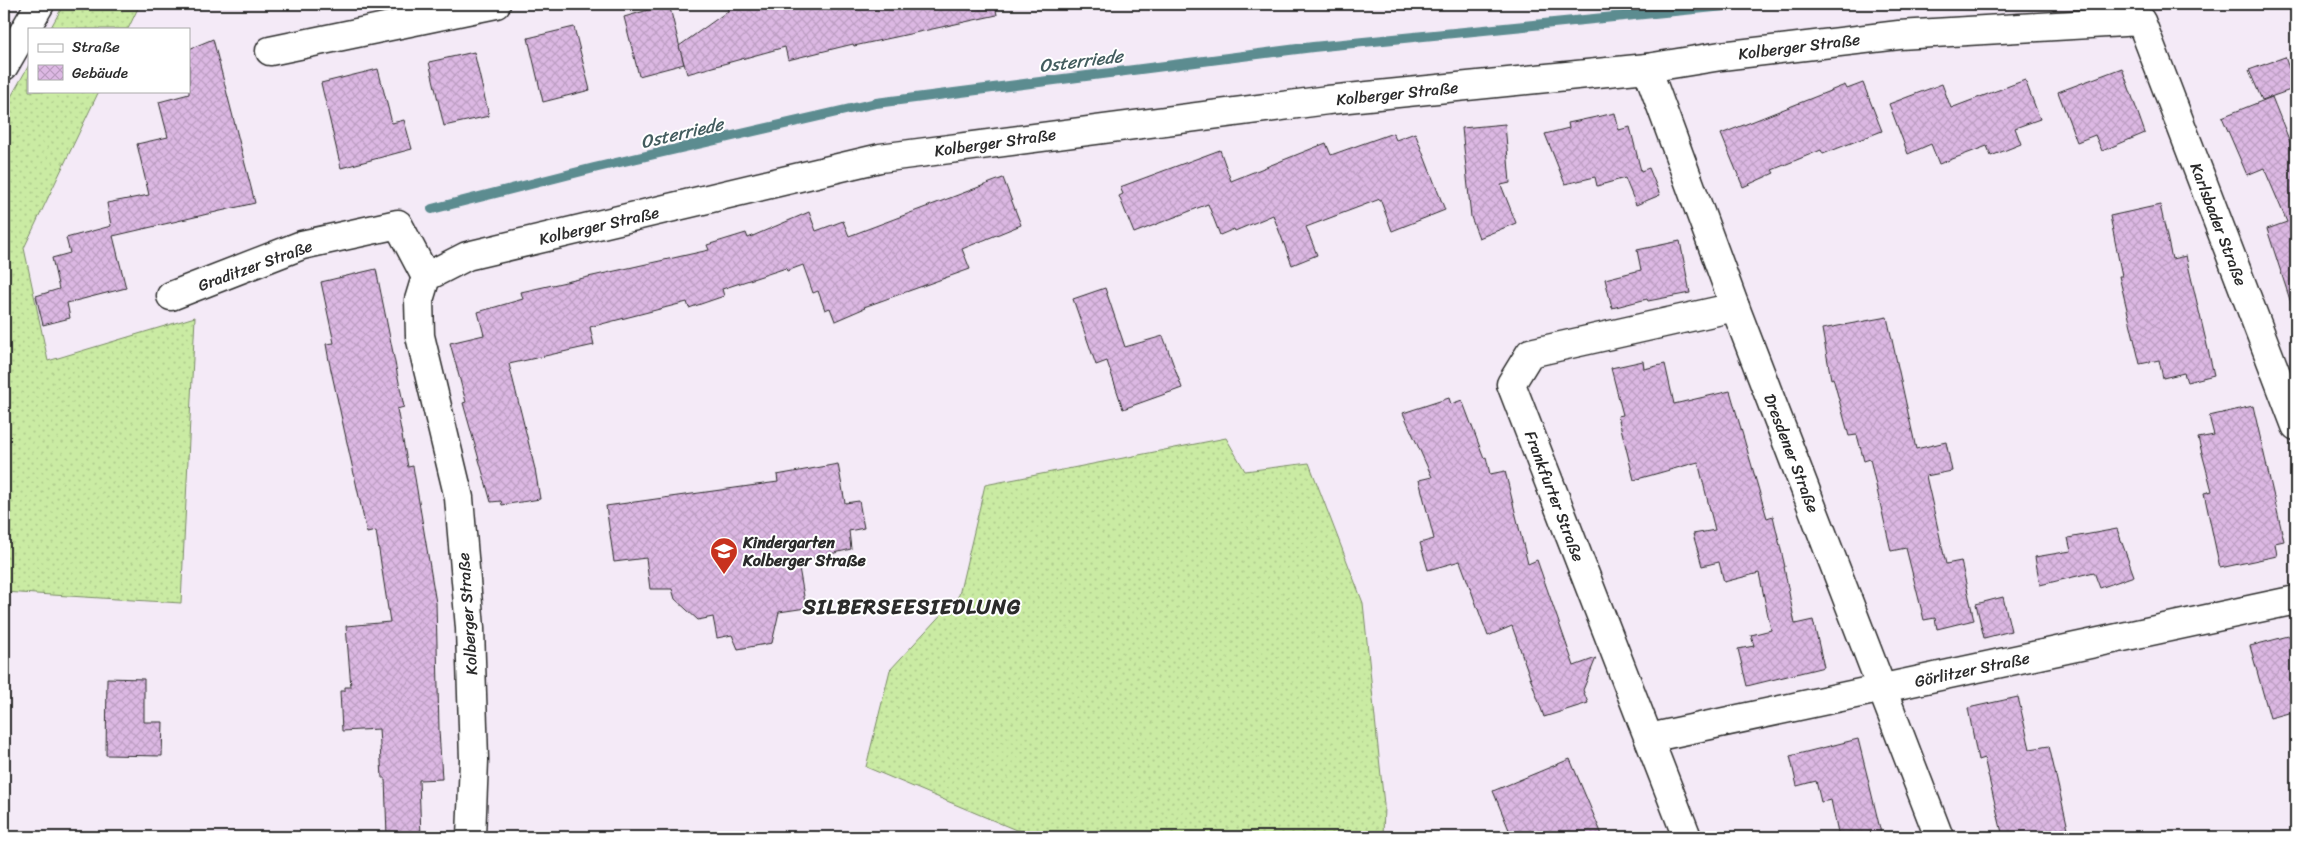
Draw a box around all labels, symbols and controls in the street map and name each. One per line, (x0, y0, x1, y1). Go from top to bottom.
street label: Kolberger Straße (1736, 25, 1862, 68)
legend (28, 28, 190, 92)
text: Straße (72, 34, 120, 60)
water label: Osterriede (1037, 40, 1126, 82)
text: Gebäude (72, 60, 128, 86)
street label: Kolberger Straße (1335, 73, 1460, 114)
water label: Osterriede (637, 108, 728, 158)
street label: Kolberger Straße (932, 120, 1058, 165)
street label: Karlsbader Straße (2182, 158, 2255, 290)
street label: Kolberger Straße (536, 198, 662, 253)
street label: Graditzer Straße (194, 231, 317, 300)
street label: Dresdener Straße (1755, 389, 1828, 517)
street label: Frankfurter Straße (1516, 426, 1593, 566)
place label: Kindergarten Kolberger Straße (742, 528, 866, 575)
school or university icon: Kindergarten Kolberger Straße (709, 536, 739, 575)
street label: Kolberger Straße (449, 552, 486, 676)
district label: SILBERSEESIEDLUNG (802, 588, 1021, 626)
street label: Görlitzer Straße (1912, 643, 2032, 696)

